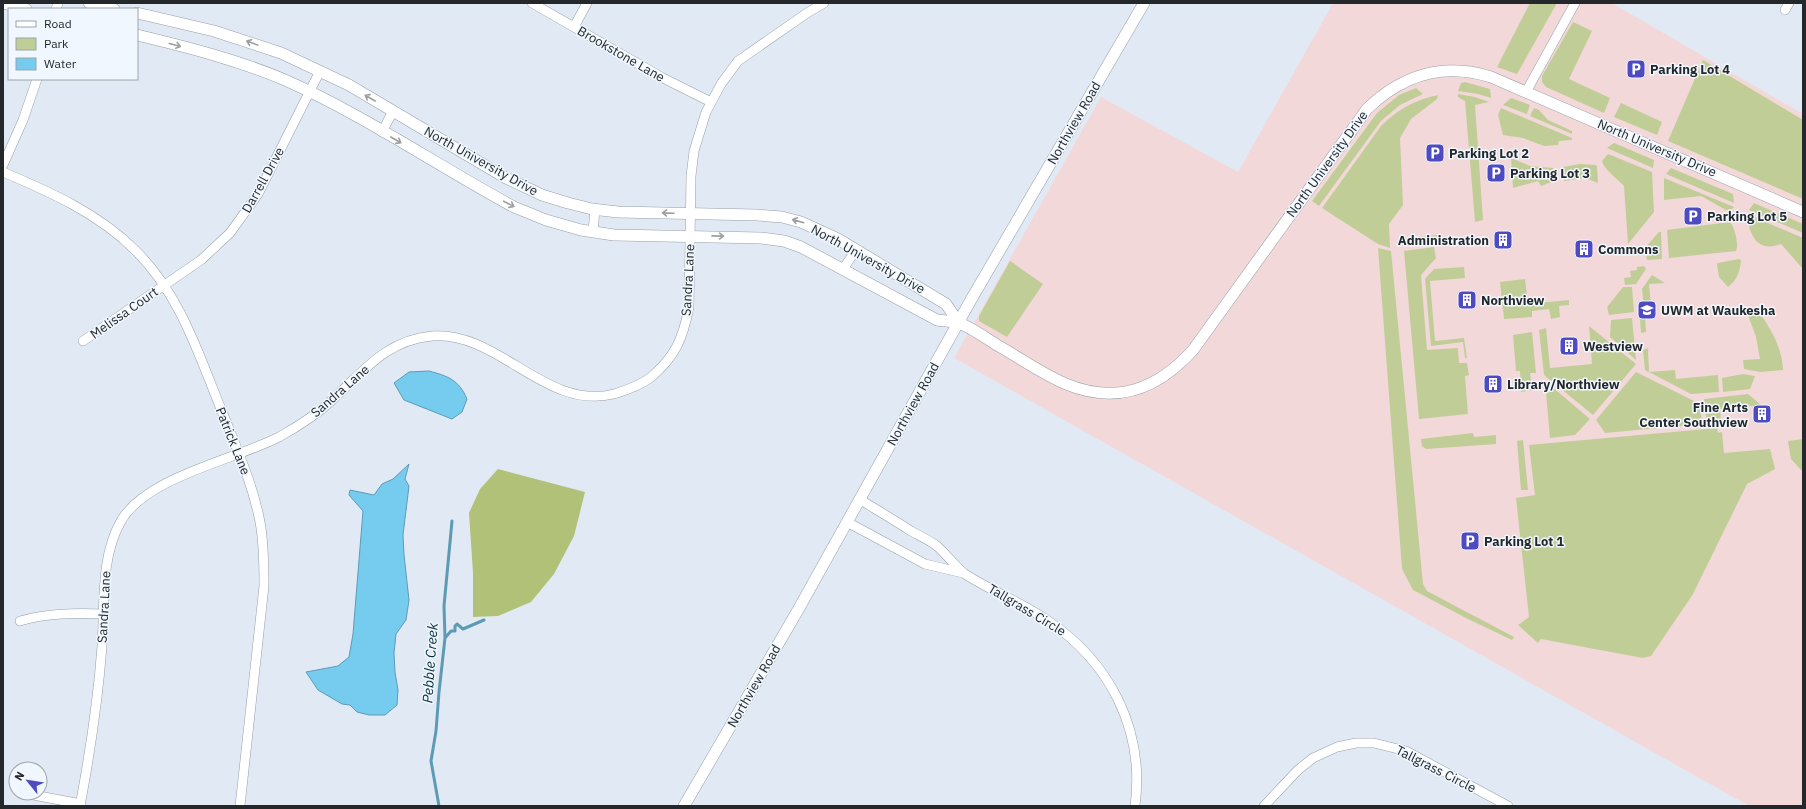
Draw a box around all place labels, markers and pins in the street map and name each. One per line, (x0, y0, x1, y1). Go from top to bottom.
parking icon: Parking Lot 4 (1625, 58, 1647, 80)
place label: Parking Lot 4 (1650, 61, 1730, 78)
parking icon: Parking Lot 2 (1424, 142, 1446, 164)
place label: Parking Lot 2 (1449, 145, 1529, 162)
parking icon: Parking Lot 3 (1485, 162, 1507, 184)
place label: Parking Lot 3 (1510, 165, 1590, 182)
parking icon: Parking Lot 5 (1682, 205, 1704, 227)
place label: Parking Lot 5 (1707, 208, 1787, 225)
building icon: Administration (1492, 229, 1514, 251)
place label: Administration (1398, 232, 1489, 249)
building icon: Commons (1573, 238, 1595, 260)
place label: Commons (1598, 241, 1659, 258)
building icon: Northview (1456, 289, 1478, 311)
place label: Northview (1481, 292, 1545, 309)
school or university icon: UWM at Waukesha (1636, 299, 1658, 321)
place label: UWM at Waukesha (1661, 302, 1775, 319)
building icon: Westview (1558, 335, 1580, 357)
place label: Westview (1583, 338, 1643, 355)
building icon: Library/Northview (1482, 373, 1504, 395)
place label: Library/Northview (1507, 376, 1620, 393)
place label: Fine Arts Center Southview (1639, 399, 1748, 431)
building icon: Fine Arts Center Southview (1751, 403, 1773, 425)
parking icon: Parking Lot 1 (1459, 530, 1481, 552)
place label: Parking Lot 1 (1484, 533, 1564, 550)

